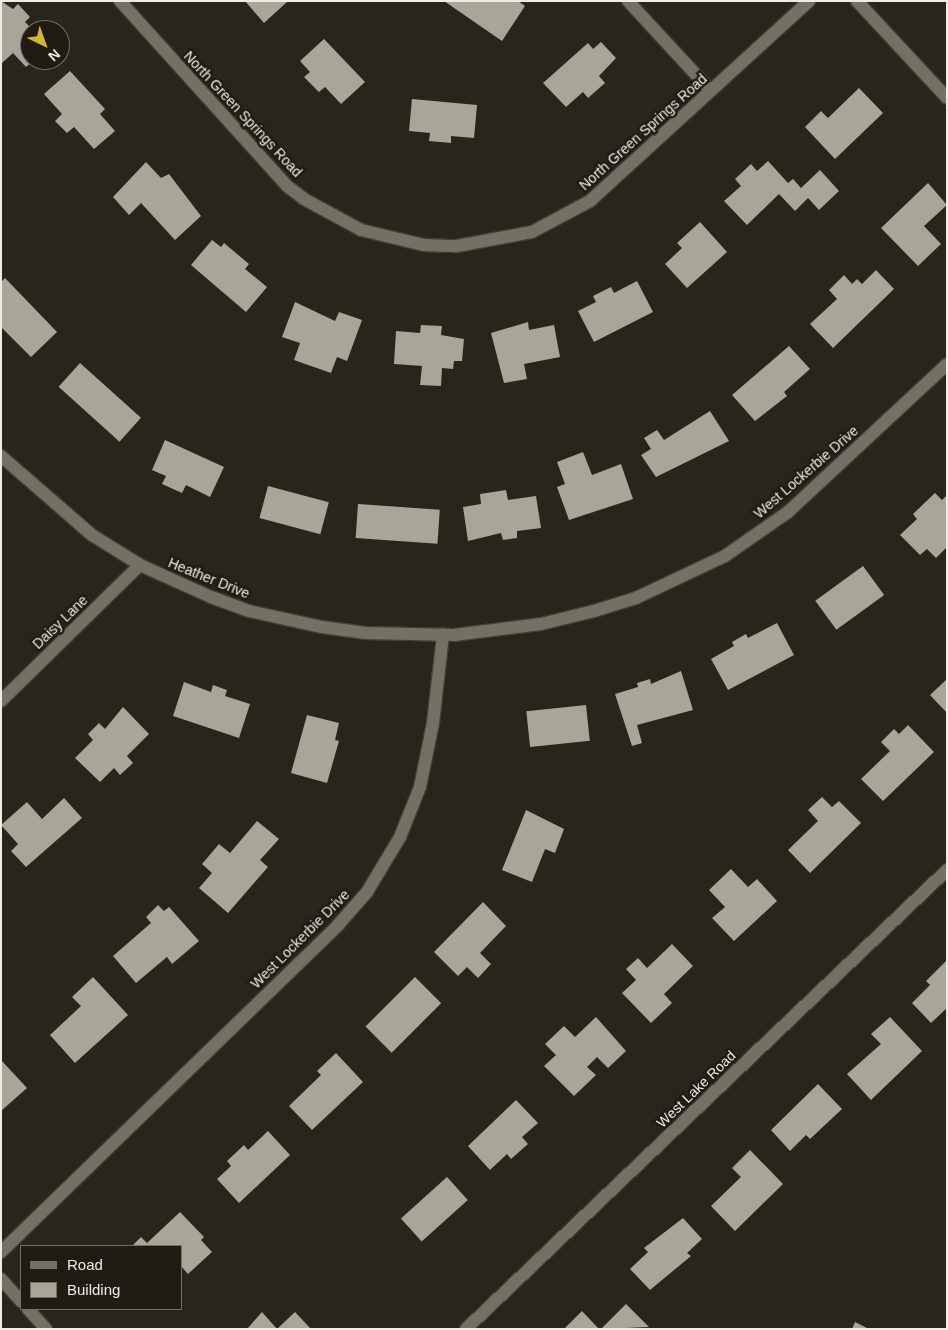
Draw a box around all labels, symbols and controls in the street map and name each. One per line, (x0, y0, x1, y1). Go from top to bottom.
north arrow (20, 20, 70, 70)
text: N (45, 46, 63, 65)
street label: North Green Springs Road (180, 48, 306, 180)
street label: North Green Springs Road (576, 70, 710, 194)
street label: West Lockerbie Drive (750, 422, 862, 522)
street label: Heather Drive (166, 554, 252, 602)
street label: Daisy Lane (29, 592, 91, 652)
street label: West Lockerbie Drive (247, 886, 353, 992)
street label: West Lake Road (653, 1047, 739, 1131)
legend (20, 1245, 182, 1310)
text: Road (67, 1256, 103, 1273)
text: Building (67, 1281, 120, 1298)

